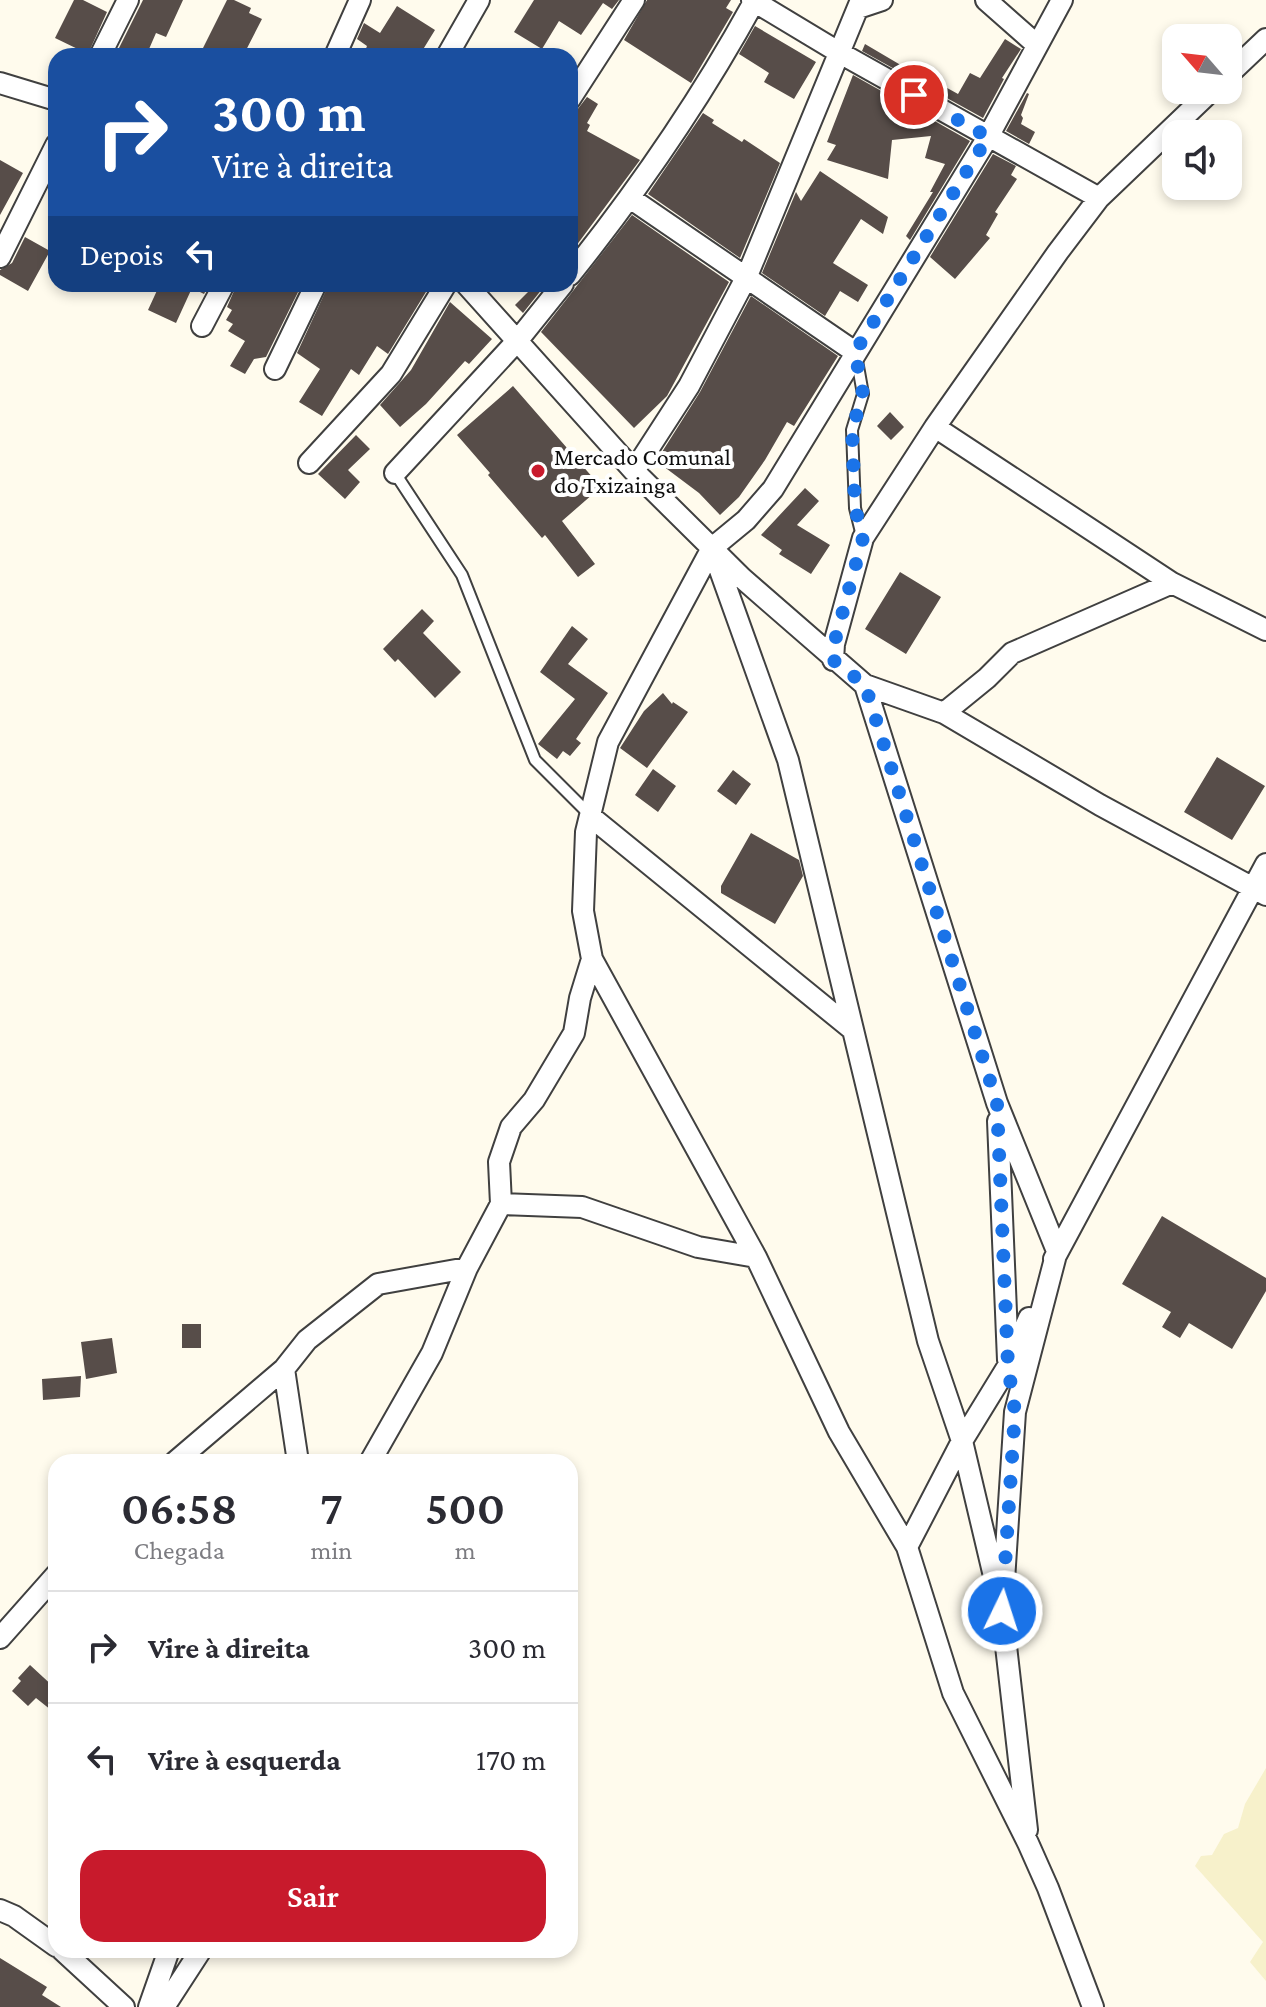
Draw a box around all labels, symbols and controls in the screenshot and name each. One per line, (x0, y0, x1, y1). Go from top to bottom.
north arrow (1162, 24, 1242, 104)
map controls (1162, 24, 1242, 200)
pin (880, 61, 948, 129)
icon: arrive (892, 73, 936, 117)
icon: right (80, 80, 184, 184)
text: 300 m (212, 81, 366, 143)
button: sound (1162, 120, 1242, 200)
text: Vire à direita (212, 146, 393, 186)
icon: left (179, 232, 223, 276)
text: Depois (80, 238, 163, 271)
place label: Mercado Comunal do Txizainga (554, 443, 731, 498)
marker: Mercado Comunal do Txizainga (529, 462, 547, 480)
text: 06:58 (121, 1481, 238, 1534)
text: 7 (320, 1481, 343, 1534)
text: 500 (425, 1481, 505, 1534)
text: Chegada (134, 1536, 225, 1565)
text: min (311, 1536, 352, 1565)
text: m (455, 1536, 476, 1565)
position arrow (960, 1569, 1044, 1653)
icon: right (80, 1625, 124, 1669)
text: Vire à direita (148, 1631, 310, 1664)
text: 300 m (468, 1631, 546, 1664)
icon: left (80, 1737, 124, 1781)
text: Vire à esquerda (148, 1743, 341, 1776)
text: 170 m (476, 1743, 546, 1776)
button: Sair (80, 1850, 546, 1942)

